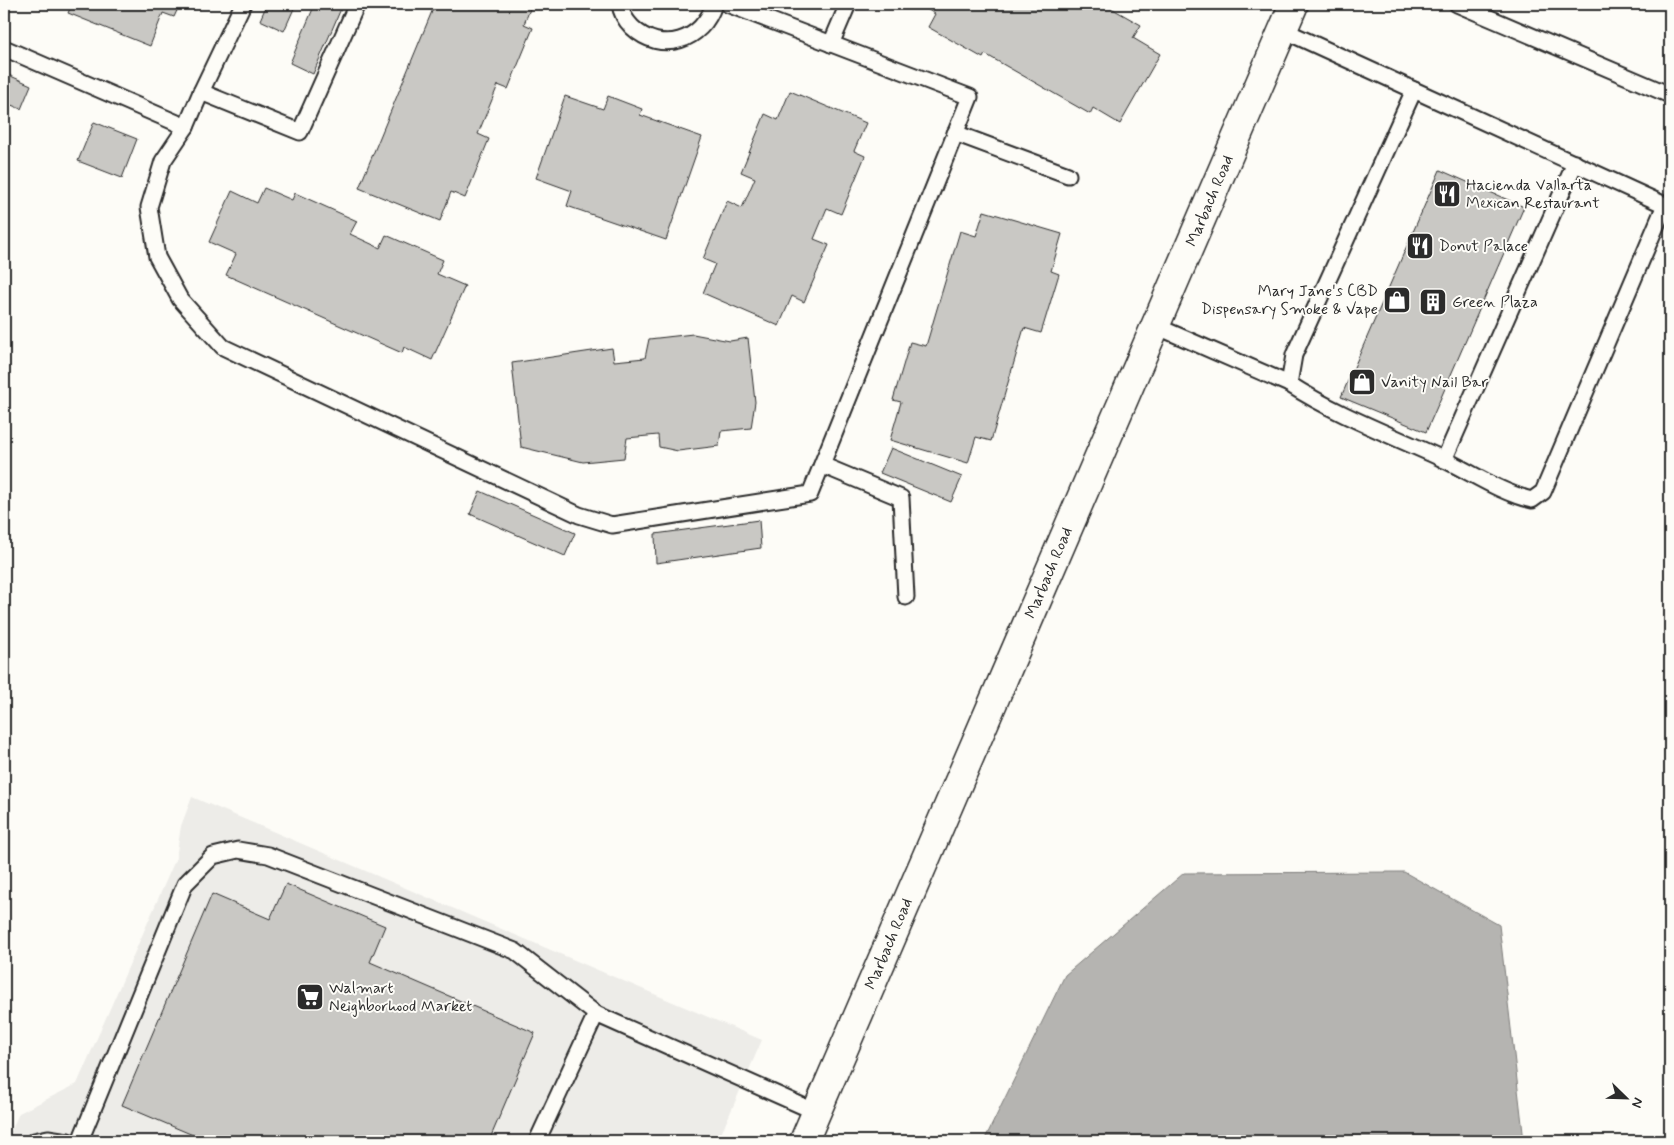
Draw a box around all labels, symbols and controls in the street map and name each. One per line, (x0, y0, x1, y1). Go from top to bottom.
street label: Marbach Road (1181, 152, 1239, 250)
place label: Hacienda Vallarta Mexican Restaurant (1466, 175, 1600, 214)
restaurant icon: Hacienda Vallarta Mexican Restaurant (1432, 179, 1462, 209)
restaurant icon: Donut Palace (1405, 231, 1435, 261)
place label: Donut Palace (1439, 236, 1528, 257)
place label: Mary Jane's CBD Dispensary Smoke & Vape (1201, 281, 1378, 320)
shop icon: Mary Jane's CBD Dispensary Smoke & Vape (1382, 285, 1412, 315)
building icon: Green Plaza (1418, 287, 1448, 317)
place label: Green Plaza (1452, 292, 1538, 313)
shop icon: Vanity Nail Bar (1347, 367, 1377, 397)
place label: Vanity Nail Bar (1381, 372, 1488, 393)
street label: Marbach Road (1020, 524, 1078, 622)
street label: Marbach Road (860, 895, 918, 993)
place label: Walmart Neighborhood Market (329, 978, 472, 1017)
supermarket icon: Walmart Neighborhood Market (295, 982, 325, 1012)
north arrow (1602, 1072, 1652, 1122)
text: N (1627, 1095, 1647, 1110)

